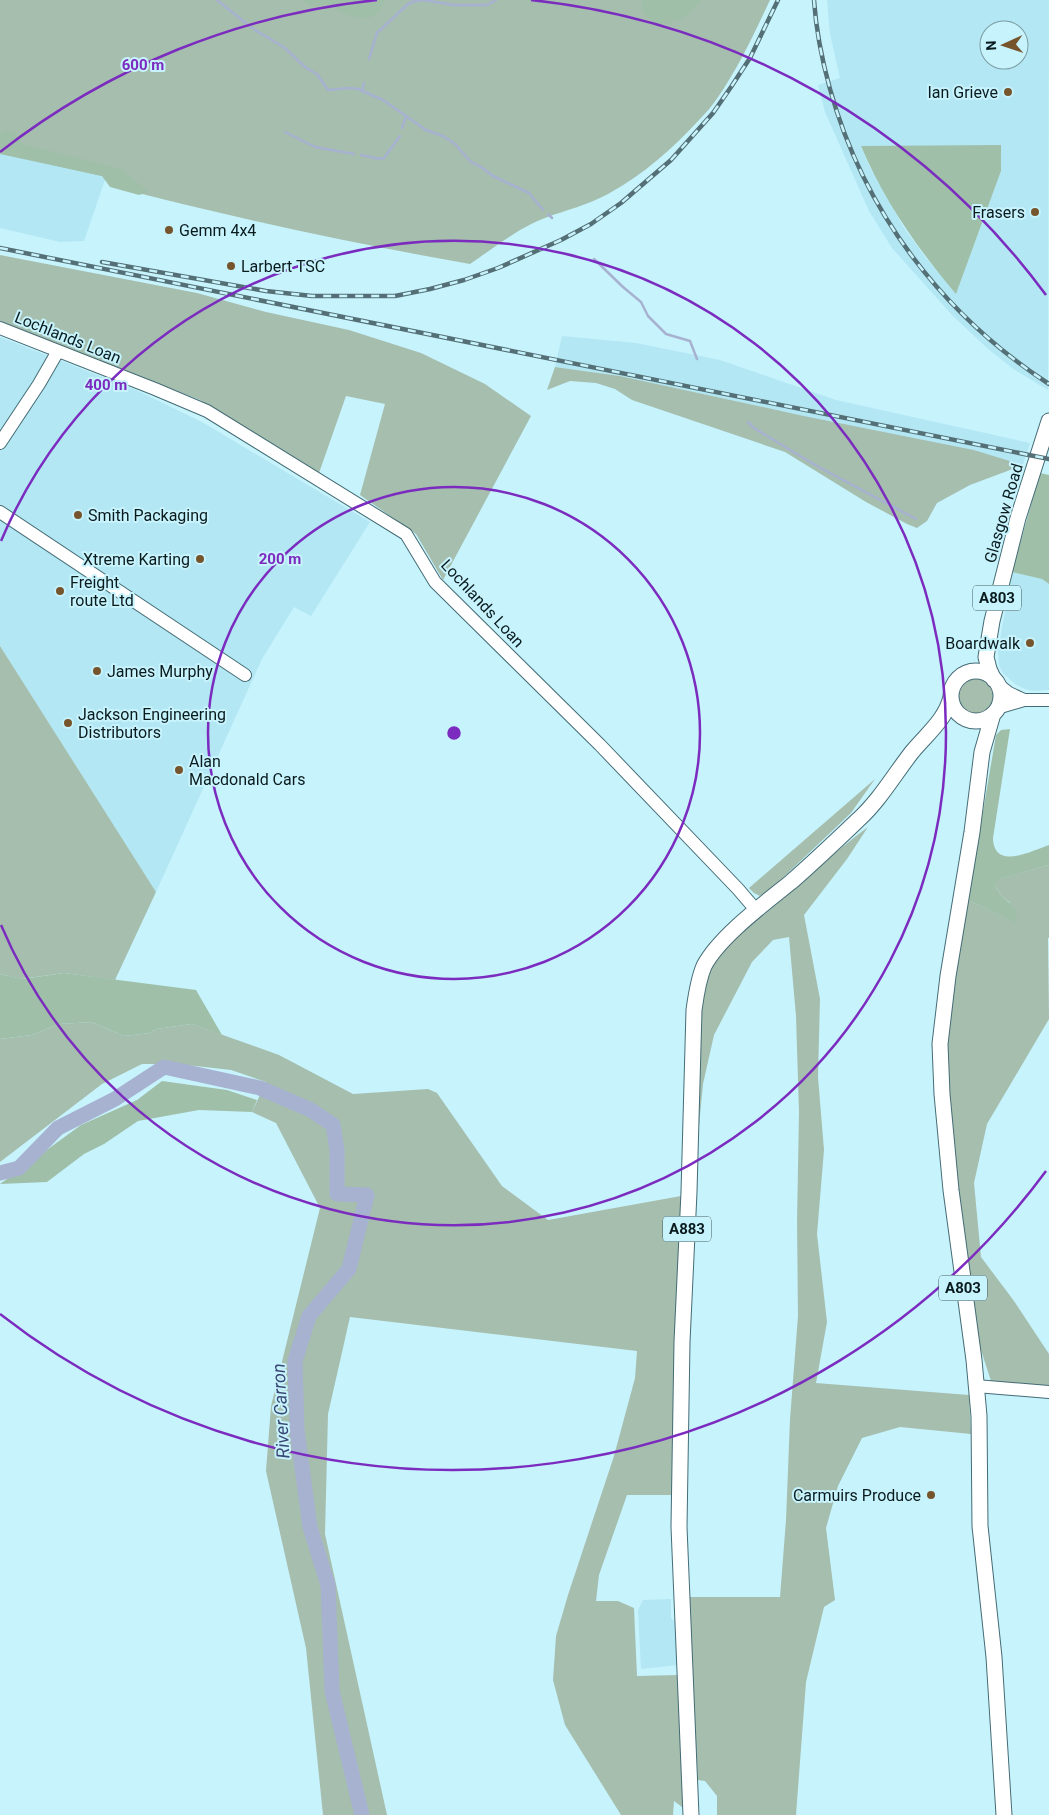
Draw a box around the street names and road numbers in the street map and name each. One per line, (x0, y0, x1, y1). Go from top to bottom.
street label: Lochlands Loan (12, 308, 124, 367)
street label: Glasgow Road (980, 461, 1027, 565)
street label: Lochlands Loan (437, 556, 528, 651)
road number: A803 (973, 586, 1021, 610)
road number: A883 (663, 1216, 711, 1242)
road number: A803 (939, 1276, 987, 1300)

